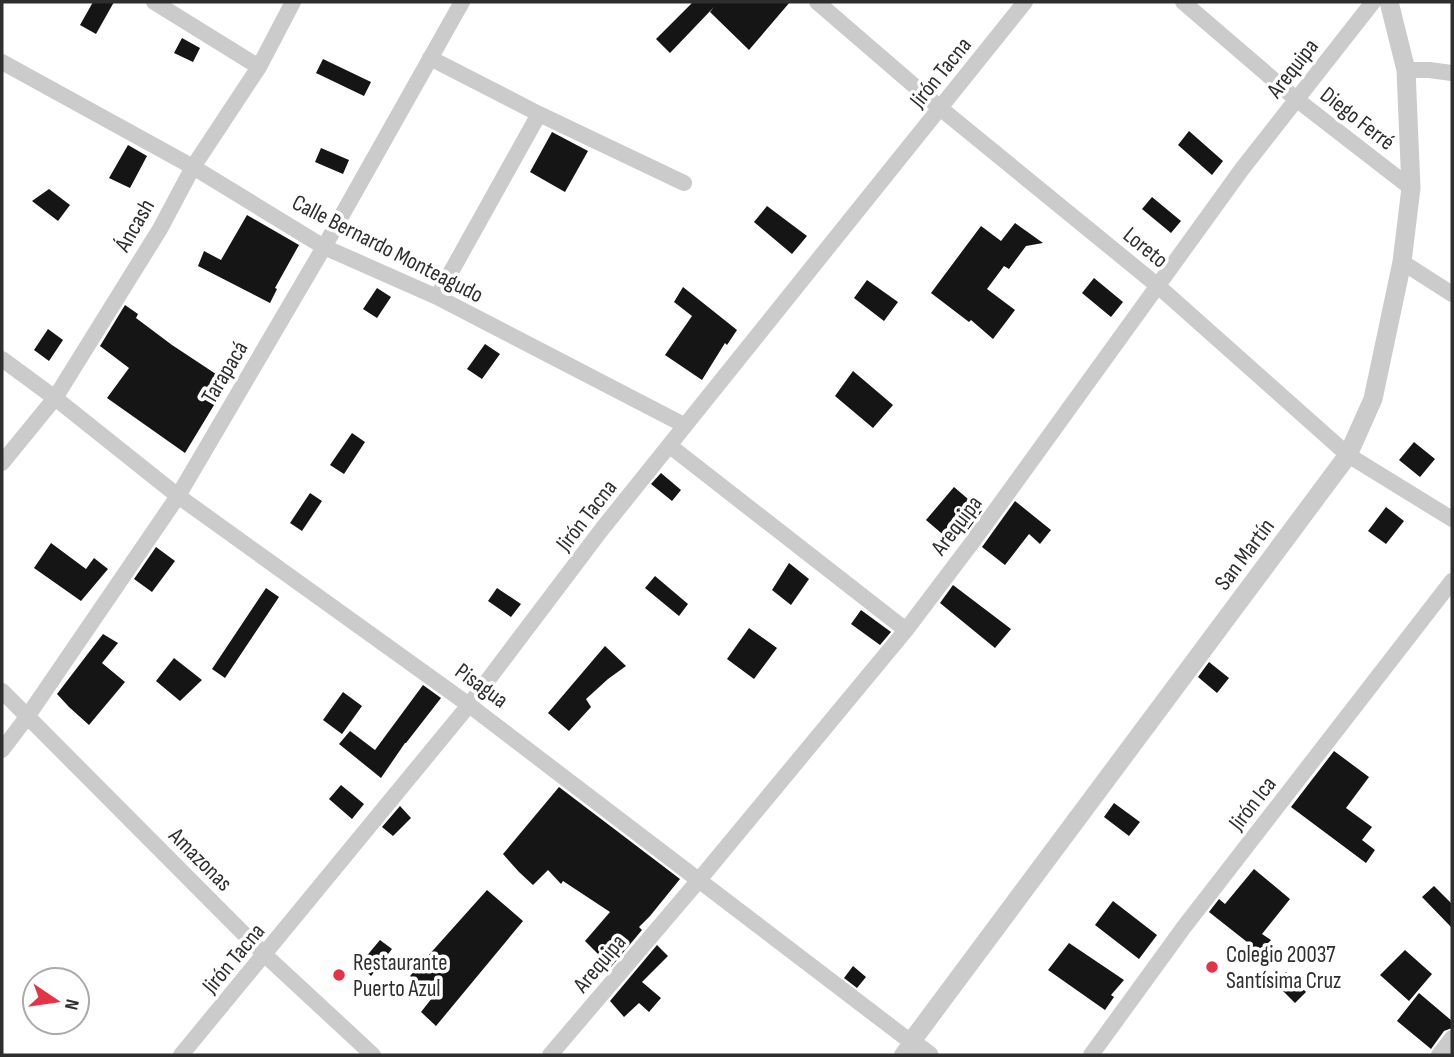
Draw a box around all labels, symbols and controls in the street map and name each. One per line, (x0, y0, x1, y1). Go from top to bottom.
street label: Jirón Tacna (903, 32, 978, 114)
street label: Arequipa (1260, 33, 1325, 105)
street label: Diego Ferré (1315, 81, 1400, 157)
street label: Calle Bernardo Monteagudo (287, 189, 488, 309)
street label: Áncash (108, 194, 161, 258)
street label: Loreto (1117, 221, 1173, 274)
street label: Tarapacá (195, 336, 254, 409)
street label: Jirón Tacna (550, 474, 623, 558)
street label: Arequipa (925, 490, 988, 562)
street label: San Martín (1209, 513, 1281, 596)
street label: Pisagua (449, 657, 513, 714)
street label: Jirón Ica (1222, 771, 1283, 837)
street label: Amazonas (162, 821, 238, 897)
street label: Jirón Tacna (196, 918, 271, 1000)
street label: Arequipa (567, 929, 632, 999)
place label: Colegio 20037 Santísima Cruz (1226, 941, 1341, 995)
place label: Restaurante Puerto Azul (353, 949, 447, 1003)
marker: Colegio 20037 Santísima Cruz (1204, 959, 1220, 975)
north arrow (21, 966, 91, 1036)
marker: Restaurante Puerto Azul (331, 967, 347, 983)
text: N (59, 997, 83, 1012)

